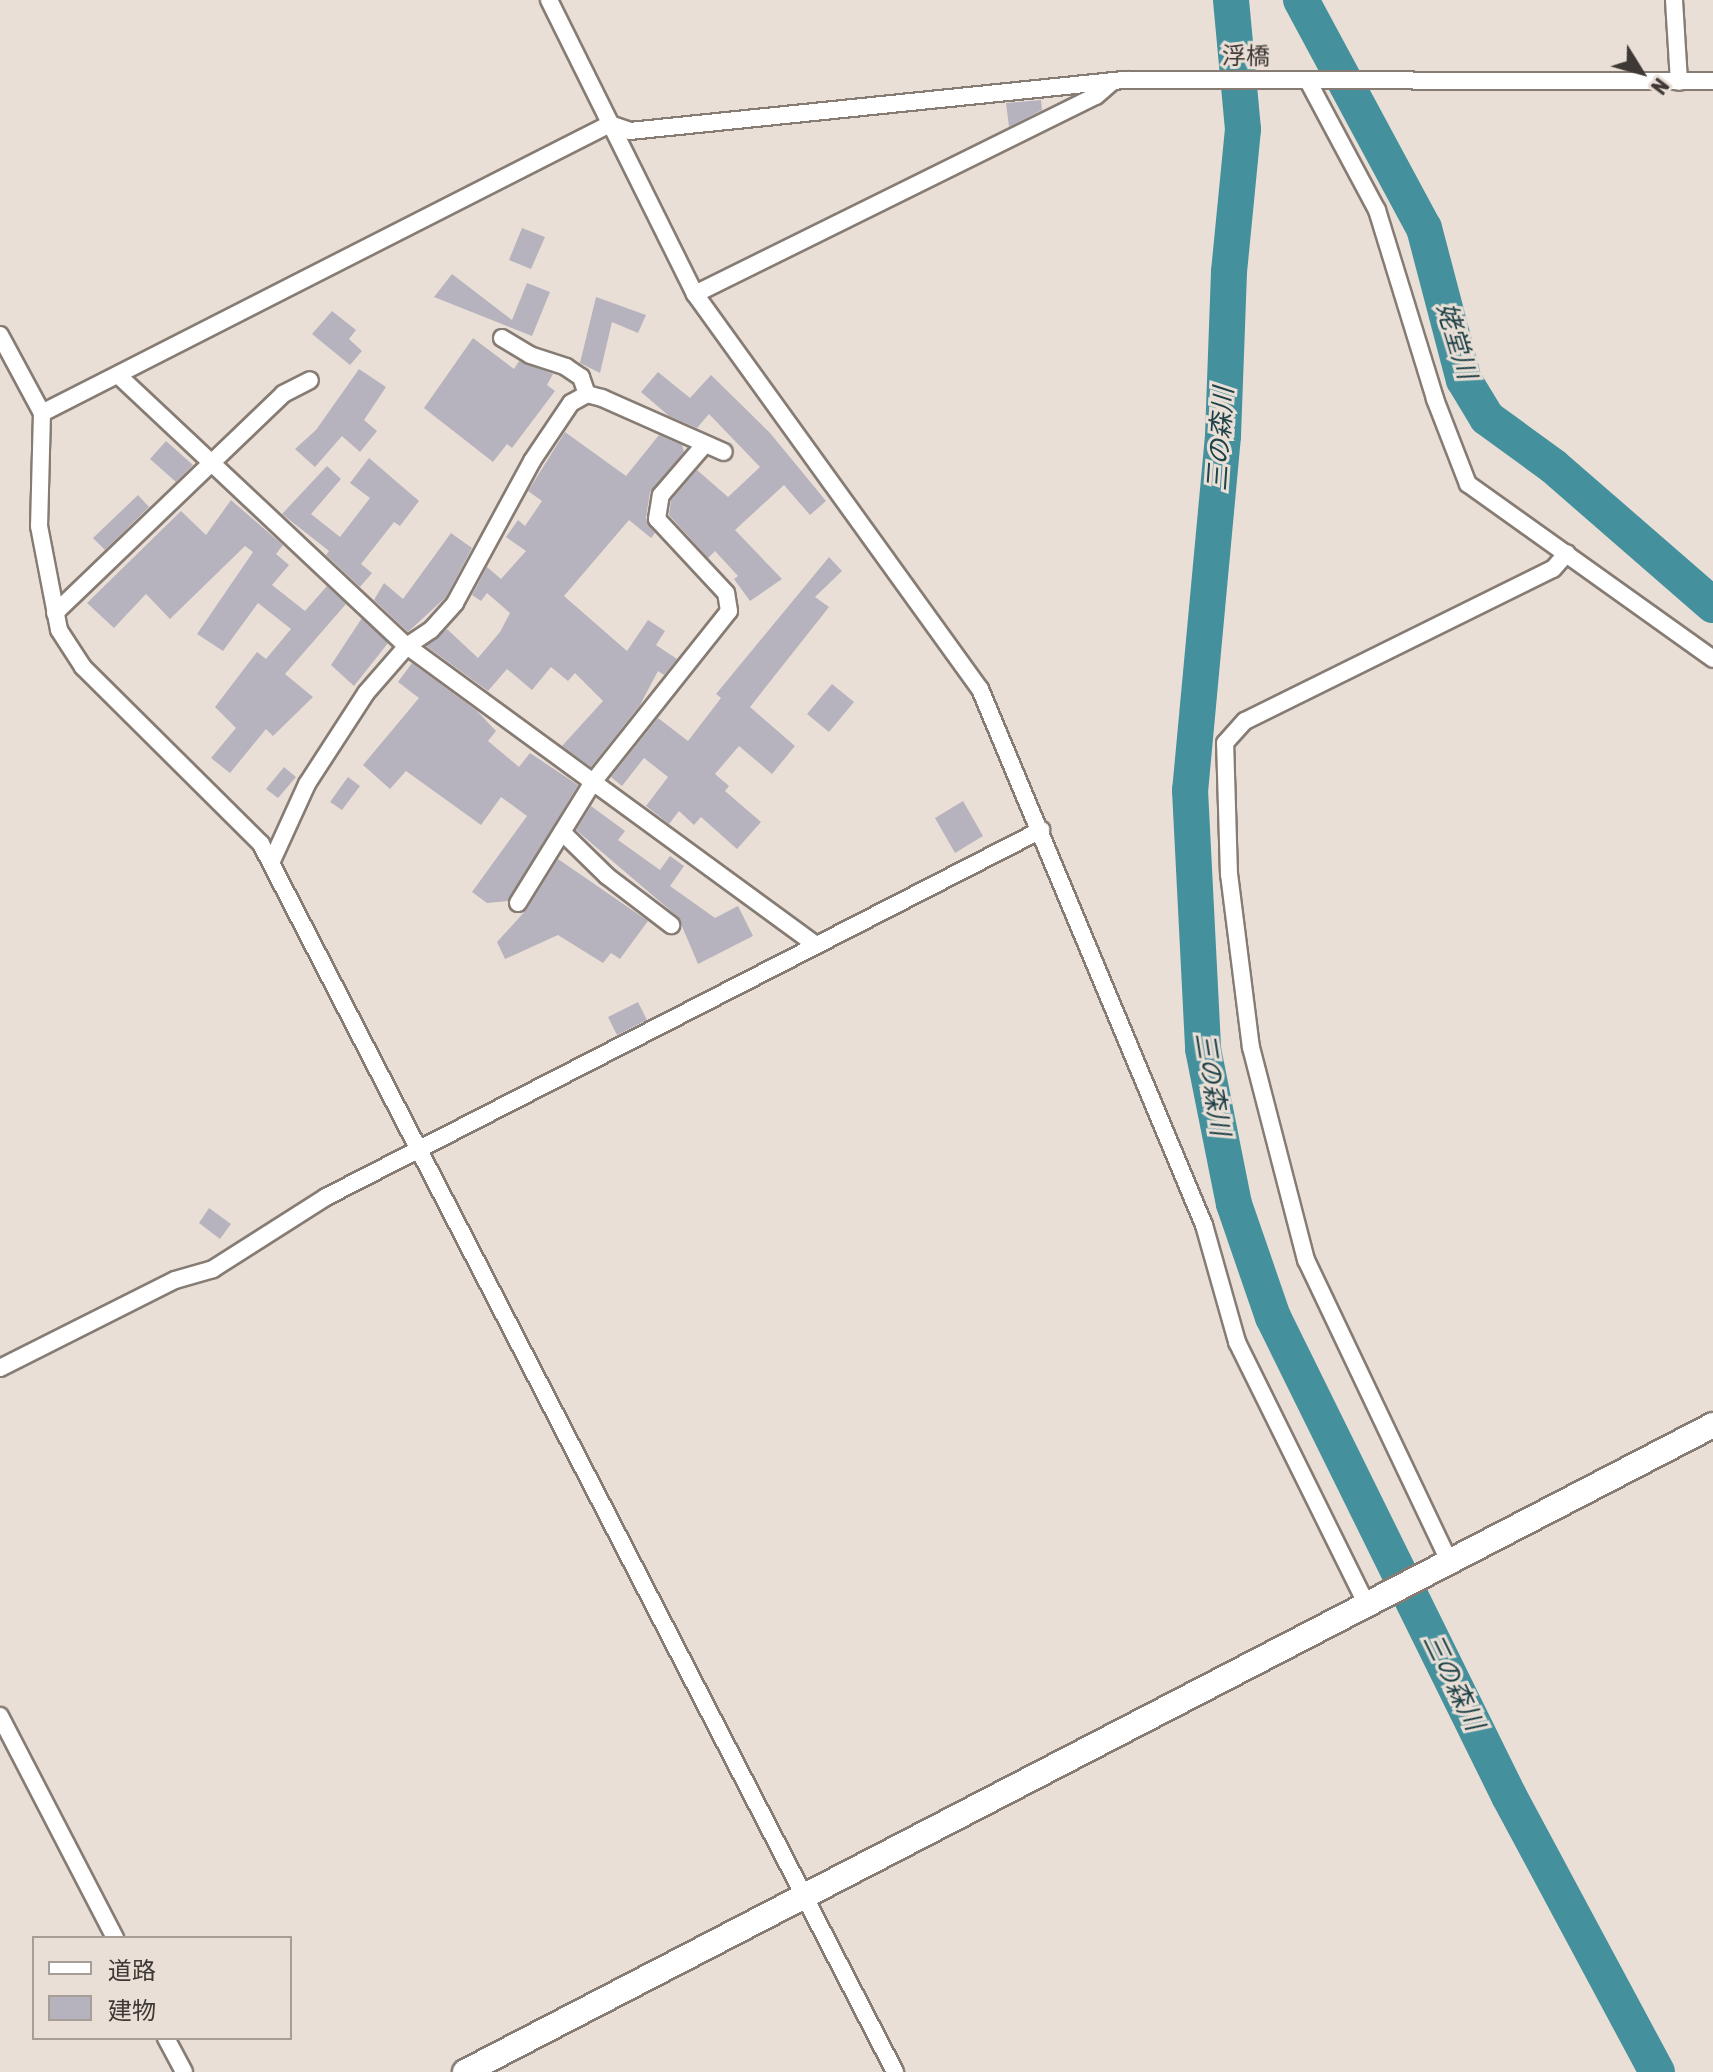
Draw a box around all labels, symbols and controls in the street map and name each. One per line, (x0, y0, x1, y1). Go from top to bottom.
north arrow (1601, 32, 1681, 112)
street label: 浮橋 (1222, 41, 1270, 71)
text: N (1646, 73, 1674, 99)
water label: 姥堂川 (1430, 299, 1482, 383)
water label: 三の森川 (1202, 386, 1240, 492)
water label: 三の森川 (1188, 1030, 1236, 1138)
water label: 三の森川 (1416, 1628, 1490, 1736)
legend (32, 1936, 292, 2040)
text: 道路 (108, 1957, 156, 1984)
text: 建物 (108, 1997, 156, 2024)

